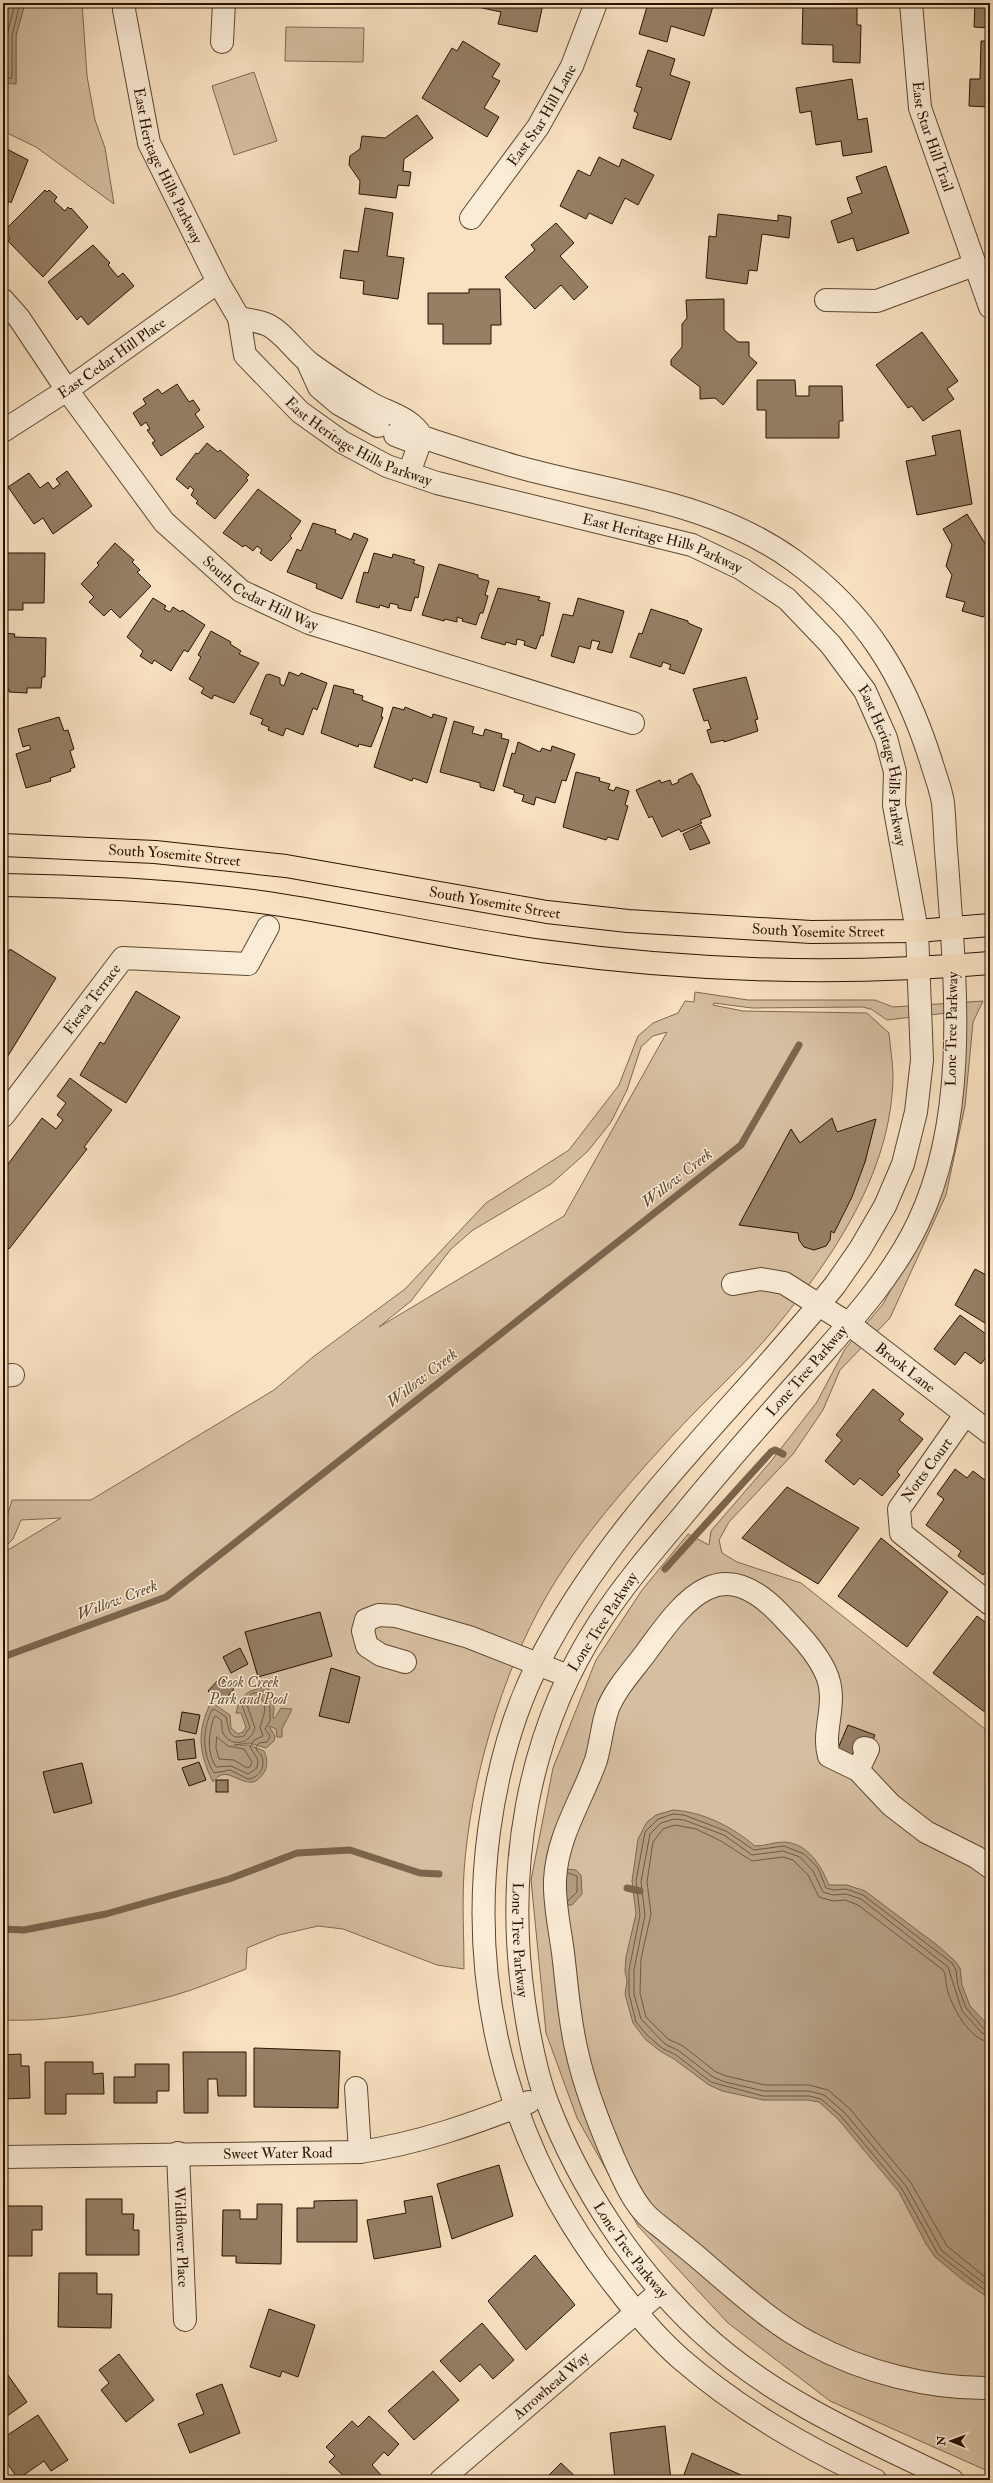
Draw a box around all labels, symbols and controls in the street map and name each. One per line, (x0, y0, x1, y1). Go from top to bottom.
street label: East Star Hill Lane (503, 61, 581, 170)
street label: East Star Hill Trail (908, 81, 958, 194)
street label: East Heritage Hills Parkway (129, 86, 207, 247)
street label: East Cedar Hill Place (54, 313, 169, 403)
street label: East Heritage Hills Parkway (281, 393, 435, 490)
street label: East Heritage Hills Parkway (580, 509, 746, 577)
street label: South Cedar Hill Way (199, 552, 321, 635)
street label: East Heritage Hills Parkway (854, 681, 911, 848)
street label: South Yosemite Street (108, 840, 242, 871)
street label: South Yosemite Street (428, 882, 562, 923)
street label: South Yosemite Street (751, 919, 885, 942)
street label: Fiesta Terrace (59, 960, 125, 1038)
street label: Lone Tree Parkway (941, 971, 963, 1087)
water label: Willow Creek (637, 1144, 717, 1212)
street label: Lone Tree Parkway (762, 1321, 852, 1421)
street label: Brook Lane (872, 1338, 939, 1397)
water label: Willow Creek (382, 1344, 462, 1412)
street label: Notts Court (897, 1434, 957, 1506)
street label: Lone Tree Parkway (564, 1568, 643, 1675)
water label: Willow Creek (74, 1575, 160, 1625)
park label: Cook Creek Park and Pool (208, 1673, 288, 1709)
street label: Lone Tree Parkway (508, 1882, 533, 1999)
street label: Sweet Water Road (223, 2143, 333, 2163)
street label: Wildflower Place (170, 2185, 193, 2288)
street label: Lone Tree Parkway (589, 2198, 673, 2303)
street label: Arrowhead Way (508, 2347, 593, 2424)
north arrow (931, 2421, 971, 2461)
text: N (935, 2435, 948, 2447)

